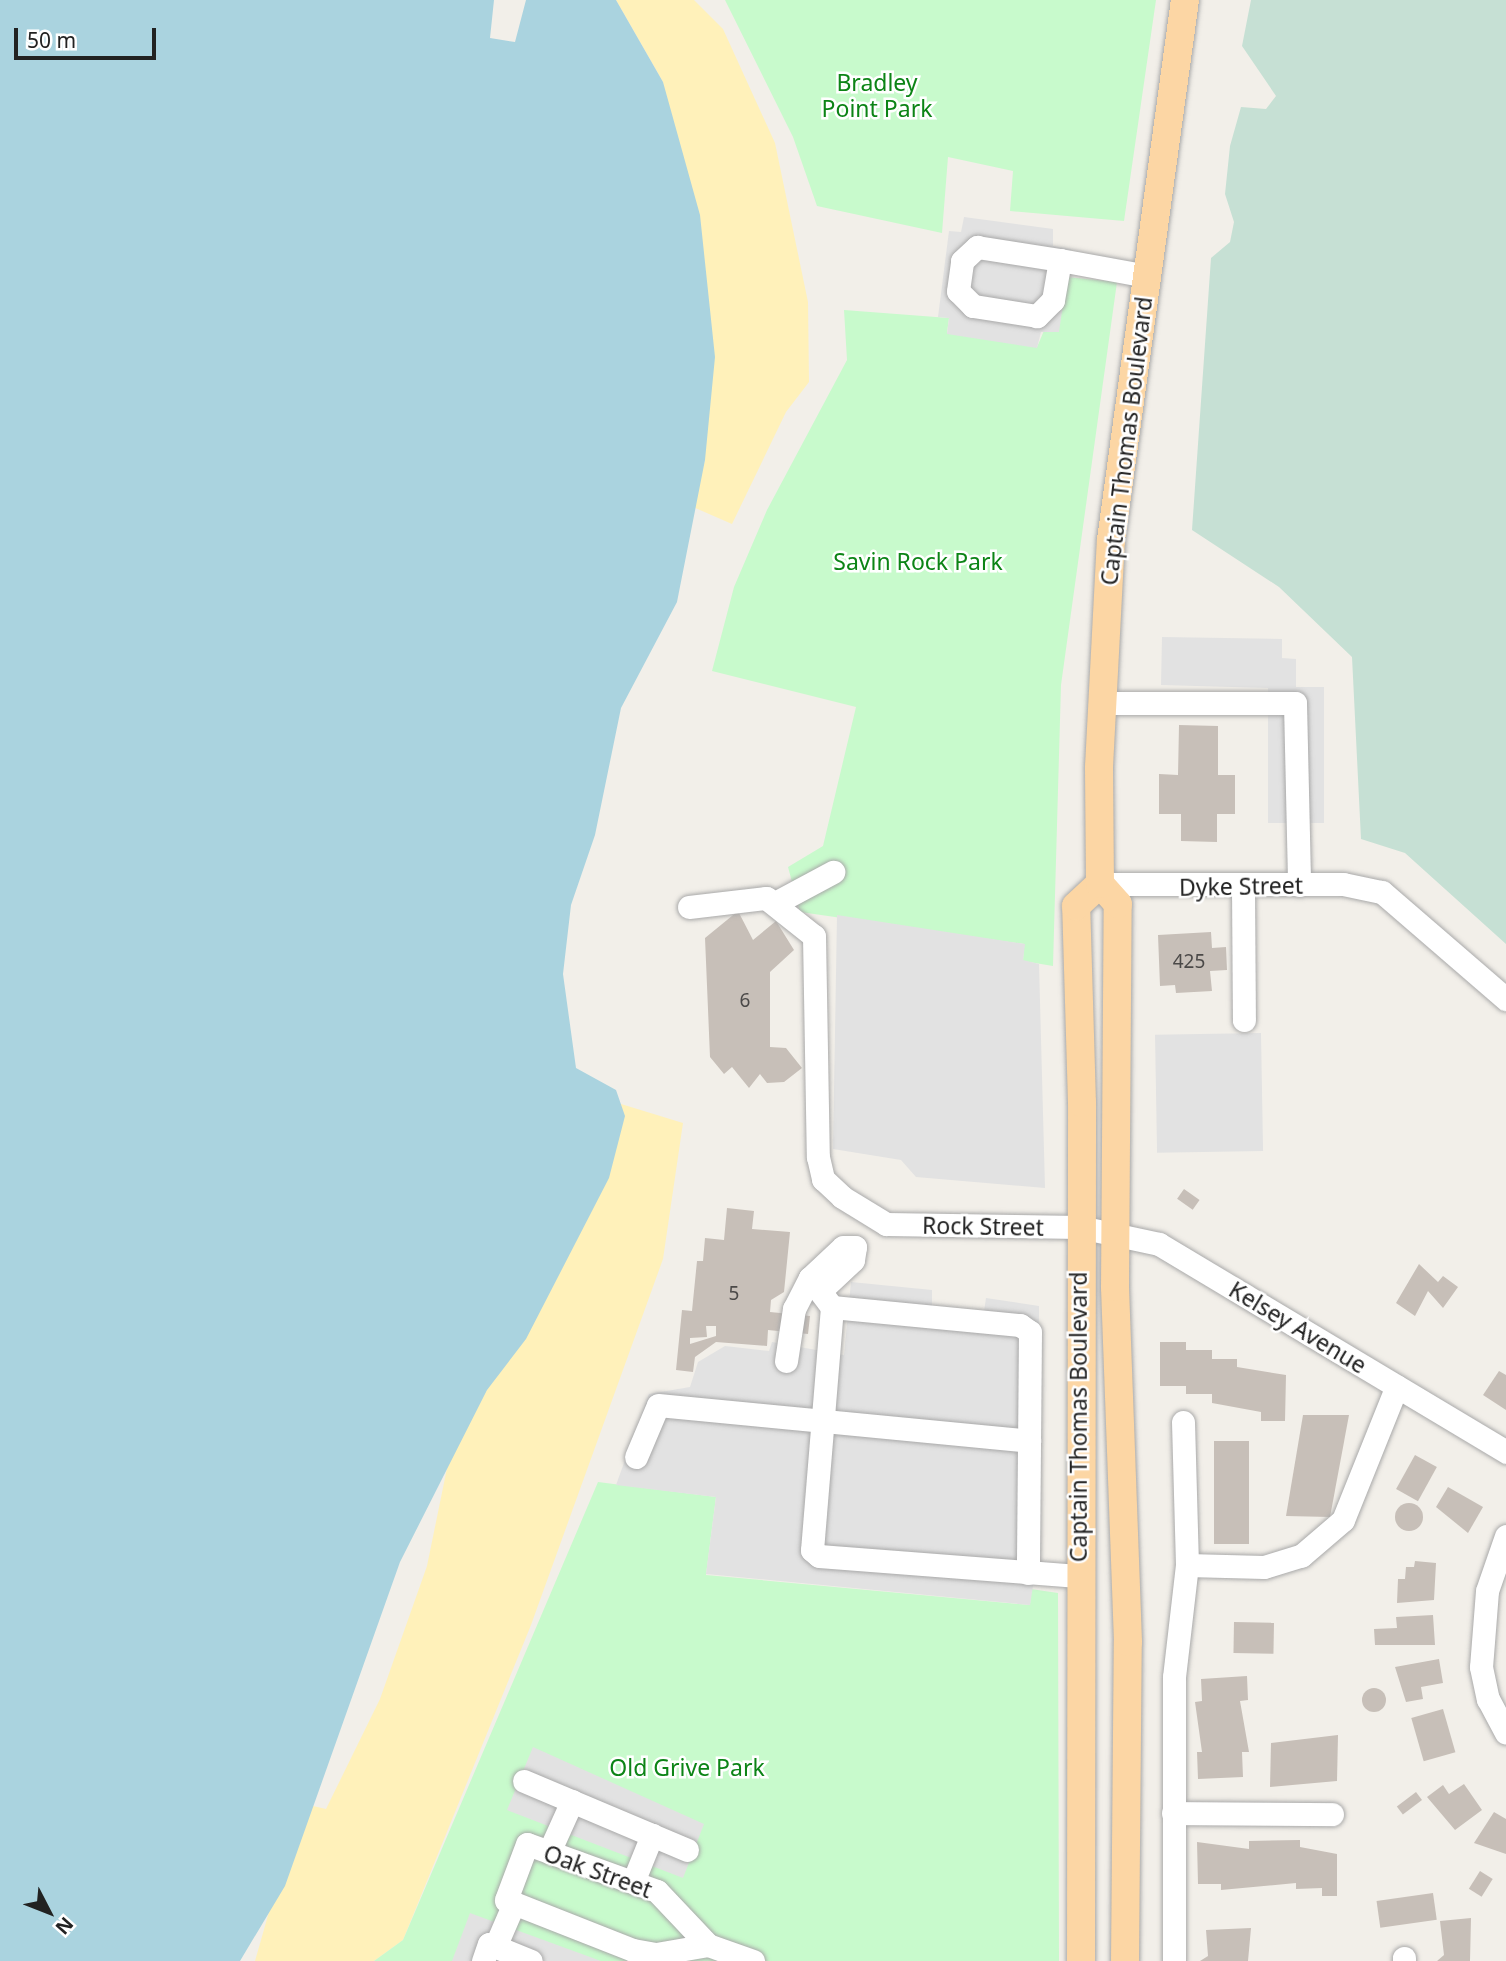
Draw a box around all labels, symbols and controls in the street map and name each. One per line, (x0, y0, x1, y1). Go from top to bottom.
scale bar (18, 14, 159, 58)
text: 50 m (27, 26, 76, 54)
park label: Bradley Point Park (822, 68, 932, 122)
street label: Captain Thomas Boulevard (1095, 295, 1157, 587)
park label: Savin Rock Park (833, 547, 1003, 575)
street label: Dyke Street (1179, 871, 1303, 901)
house number: 425 (1173, 951, 1205, 973)
house number: 6 (740, 990, 750, 1012)
street label: Rock Street (922, 1211, 1044, 1241)
street label: Captain Thomas Boulevard (1064, 1272, 1092, 1562)
street label: Kelsey Avenue (1224, 1275, 1372, 1379)
house number: 5 (729, 1283, 739, 1305)
park label: Old Grive Park (609, 1753, 765, 1781)
street label: Oak Street (540, 1839, 656, 1903)
north arrow (14, 1877, 84, 1947)
text: N (50, 1912, 79, 1940)

